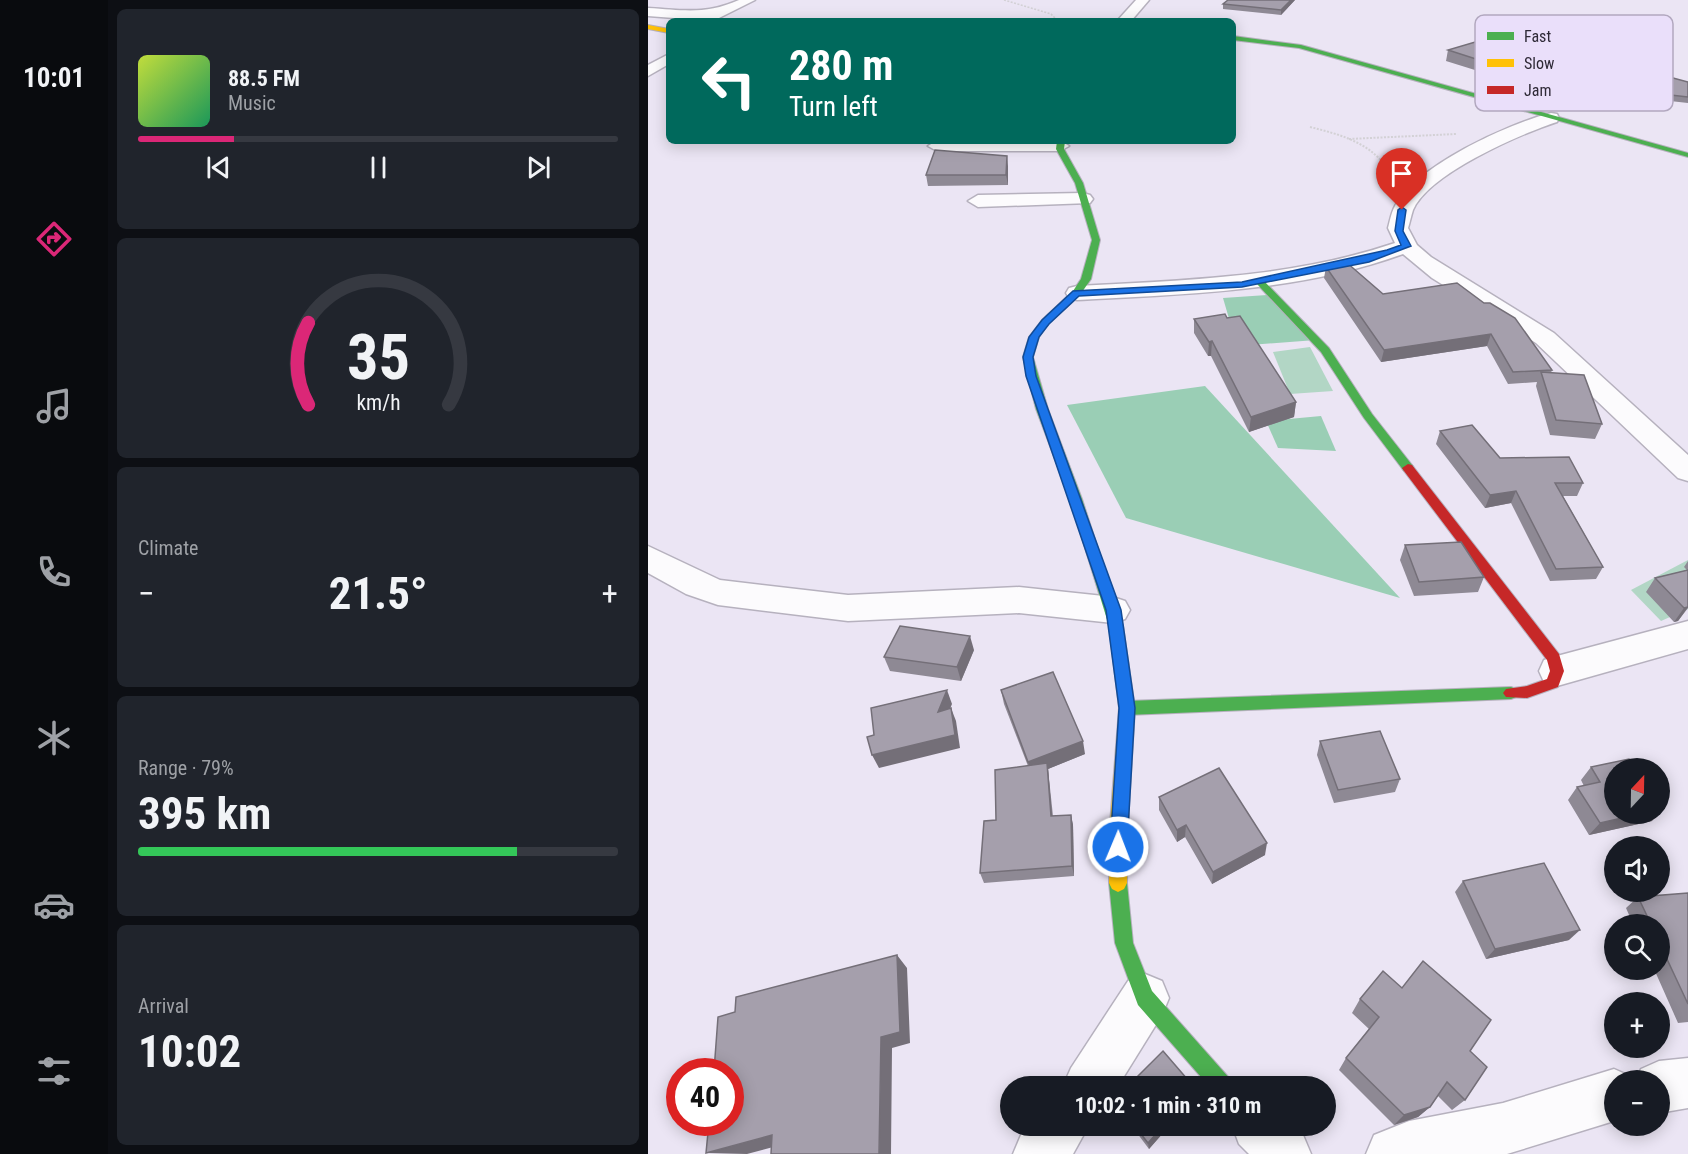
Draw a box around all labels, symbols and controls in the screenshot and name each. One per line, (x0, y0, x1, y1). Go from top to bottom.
legend (1475, 15, 1673, 111)
text: Fast (1524, 27, 1551, 46)
text: 280 m (789, 41, 894, 90)
icon: left (690, 42, 768, 120)
text: Slow (1524, 54, 1554, 73)
text: 10:01 (23, 62, 85, 94)
text: 88.5 FM (228, 66, 300, 91)
text: Jam (1524, 81, 1551, 100)
text: Music (228, 91, 276, 115)
text: Turn left (789, 91, 878, 123)
pin (1376, 148, 1427, 210)
icon: previous (202, 151, 235, 184)
icon: pause (362, 151, 395, 184)
icon: next (522, 151, 555, 184)
icon: arrive (1385, 157, 1418, 190)
icon: directions (33, 218, 75, 260)
text: 35 (346, 321, 410, 394)
icon: music (33, 385, 75, 427)
text: km/h (356, 390, 400, 415)
text: Climate (138, 536, 198, 560)
icon: phone (33, 551, 75, 593)
text: 21.5° (329, 567, 427, 620)
text: − (138, 574, 155, 613)
text: + (602, 574, 618, 613)
icon: climate (33, 717, 75, 759)
text: Range · 79% (138, 756, 234, 780)
north arrow (1604, 758, 1670, 824)
map controls (1604, 758, 1670, 1136)
text: 395 km (138, 787, 271, 840)
position arrow (1086, 815, 1150, 879)
button: sound (1604, 836, 1670, 902)
icon: car (33, 884, 75, 926)
button: search (1604, 914, 1670, 980)
button: + (1604, 992, 1670, 1058)
text: Arrival (138, 994, 189, 1018)
text: 10:02 (138, 1025, 241, 1078)
icon: filters (33, 1050, 75, 1092)
speed limit sign: 40 (666, 1058, 744, 1136)
button: − (1604, 1070, 1670, 1136)
text: 10:02 · 1 min · 310 m (1075, 1093, 1261, 1118)

